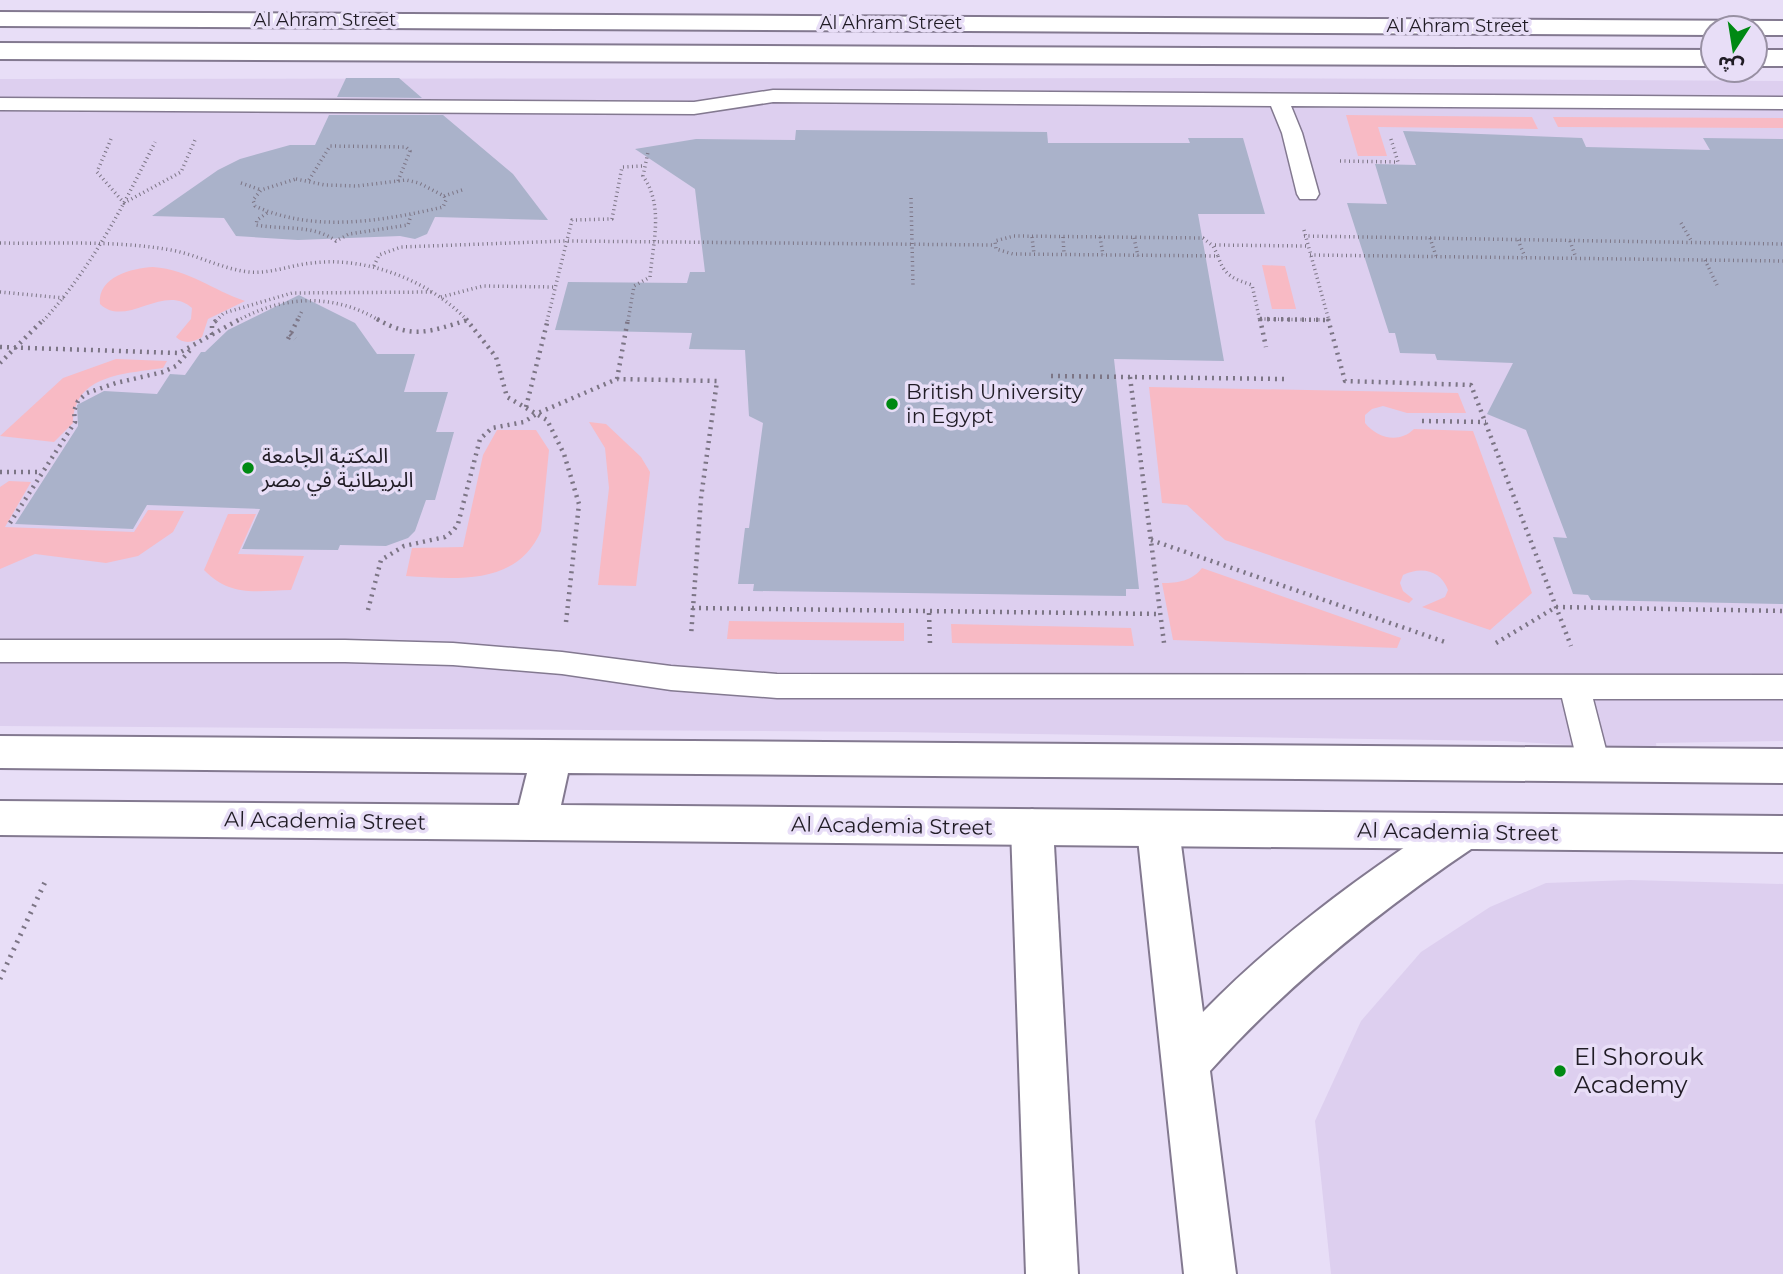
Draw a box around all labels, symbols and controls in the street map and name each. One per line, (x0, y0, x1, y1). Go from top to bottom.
street label: Al Ahram Street (254, 9, 396, 31)
street label: Al Ahram Street (820, 12, 962, 34)
north arrow (1699, 14, 1769, 84)
street label: Al Ahram Street (1387, 15, 1529, 37)
text: ش (1715, 51, 1746, 79)
place label: British University in Egypt (906, 379, 1084, 428)
marker: British University in Egypt (884, 396, 900, 412)
place label: المكتبة الجامعة البريطانية في مصر (261, 443, 413, 496)
marker: المكتبة الجامعة البريطانية في مصر (240, 460, 256, 476)
street label: Al Academia Street (224, 806, 426, 835)
street label: Al Academia Street (791, 811, 993, 840)
street label: Al Academia Street (1357, 817, 1559, 846)
place label: El Shorouk Academy (1574, 1042, 1704, 1099)
marker: El Shorouk Academy (1552, 1063, 1568, 1079)

